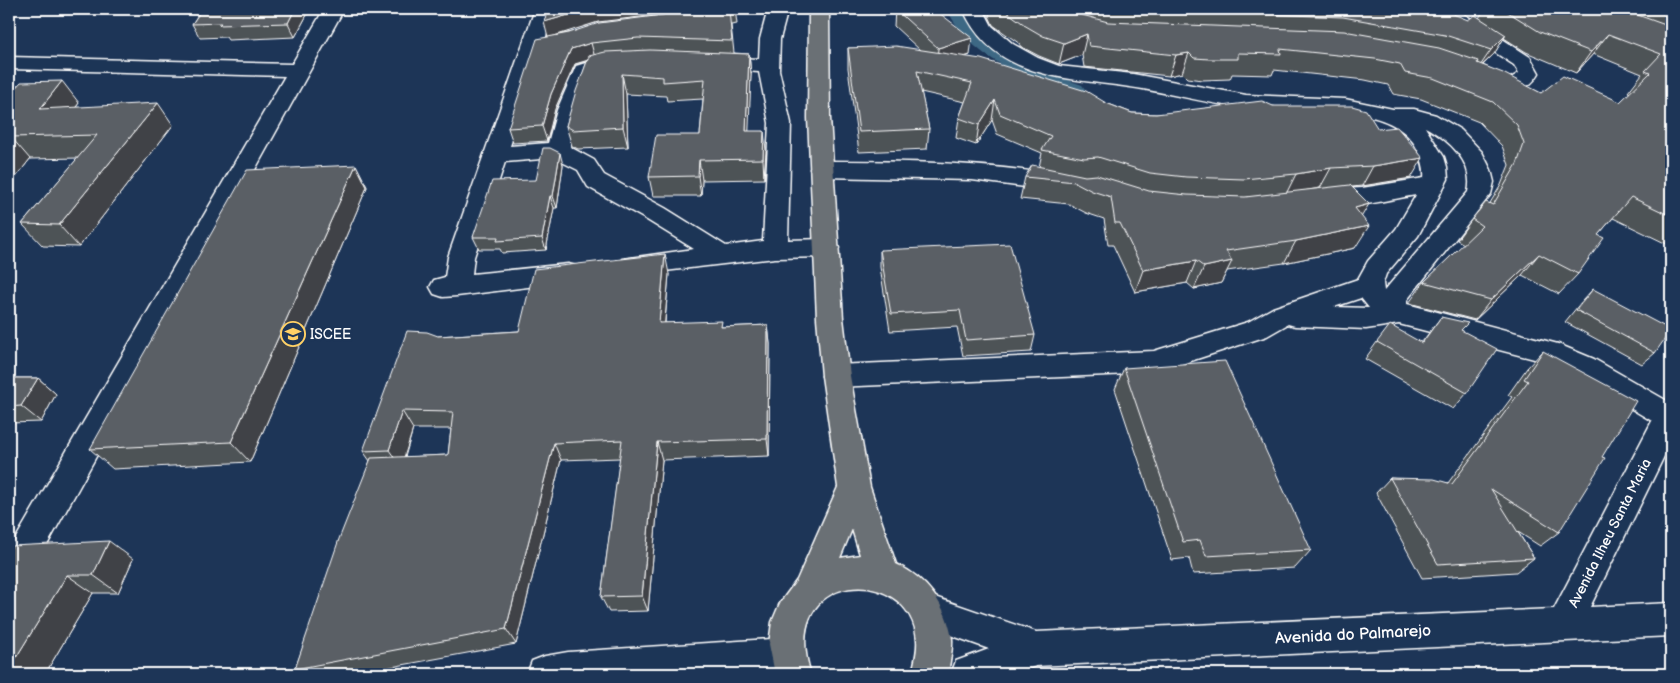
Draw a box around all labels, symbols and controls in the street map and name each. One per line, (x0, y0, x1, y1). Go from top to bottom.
school or university icon: ISCEE (280, 321, 306, 347)
place label: ISCEE (310, 326, 351, 343)
street label: Avenida Ilheu Santa Maria (1565, 456, 1655, 610)
street label: Avenida do Palmarejo (1274, 621, 1432, 649)

